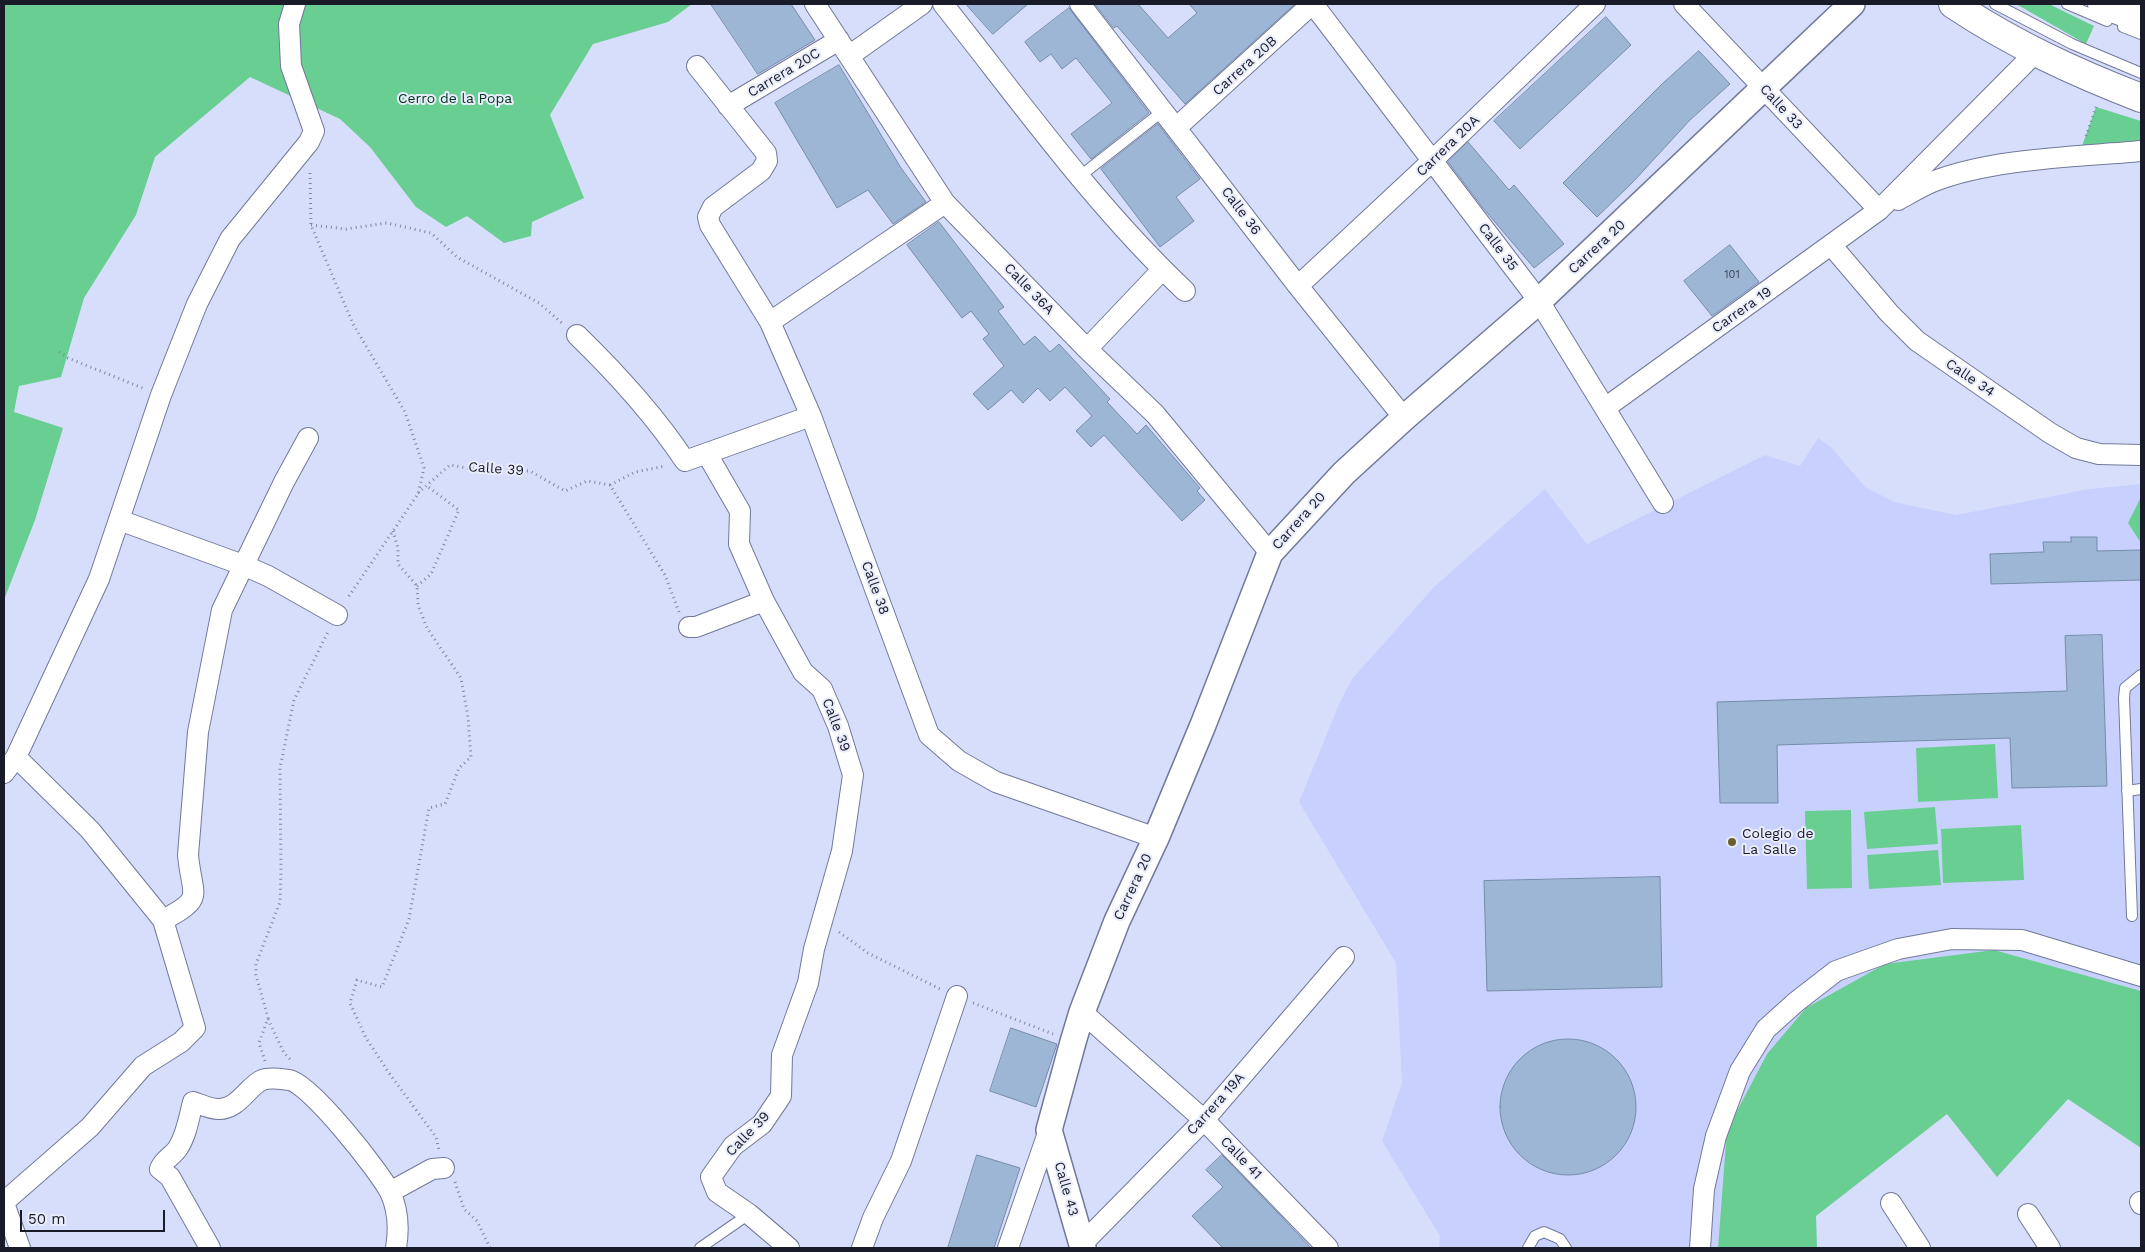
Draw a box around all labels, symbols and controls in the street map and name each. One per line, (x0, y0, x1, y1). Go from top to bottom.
street label: Carrera 20B (1209, 33, 1281, 99)
street label: Carrera 20C (745, 45, 823, 101)
street label: Calle 33 (1756, 81, 1806, 133)
park label: Cerro de la Popa (398, 91, 512, 107)
street label: Carrera 20A (1413, 112, 1483, 180)
street label: Calle 36 (1218, 184, 1264, 238)
street label: Carrera 20 (1565, 216, 1629, 278)
street label: Calle 35 (1475, 220, 1521, 274)
street label: Calle 36A (1000, 260, 1058, 318)
house number: 101 (1724, 268, 1740, 282)
street label: Carrera 19 (1709, 283, 1775, 337)
street label: Calle 34 (1942, 355, 1998, 401)
street label: Calle 39 (468, 459, 524, 479)
street label: Carrera 20 (1269, 489, 1329, 553)
street label: Calle 38 (858, 559, 892, 617)
street label: Calle 39 (818, 696, 854, 754)
place label: Colegio de La Salle (1742, 826, 1814, 859)
marker: Colegio de La Salle (1726, 836, 1738, 848)
street label: Carrera 20 (1110, 851, 1156, 923)
street label: Carrera 19A (1184, 1069, 1248, 1139)
street label: Calle 39 (723, 1108, 773, 1160)
street label: Calle 41 (1217, 1133, 1265, 1183)
street label: Calle 43 (1050, 1160, 1082, 1218)
scale bar (22, 1200, 168, 1232)
text: 50 m (28, 1210, 65, 1228)

